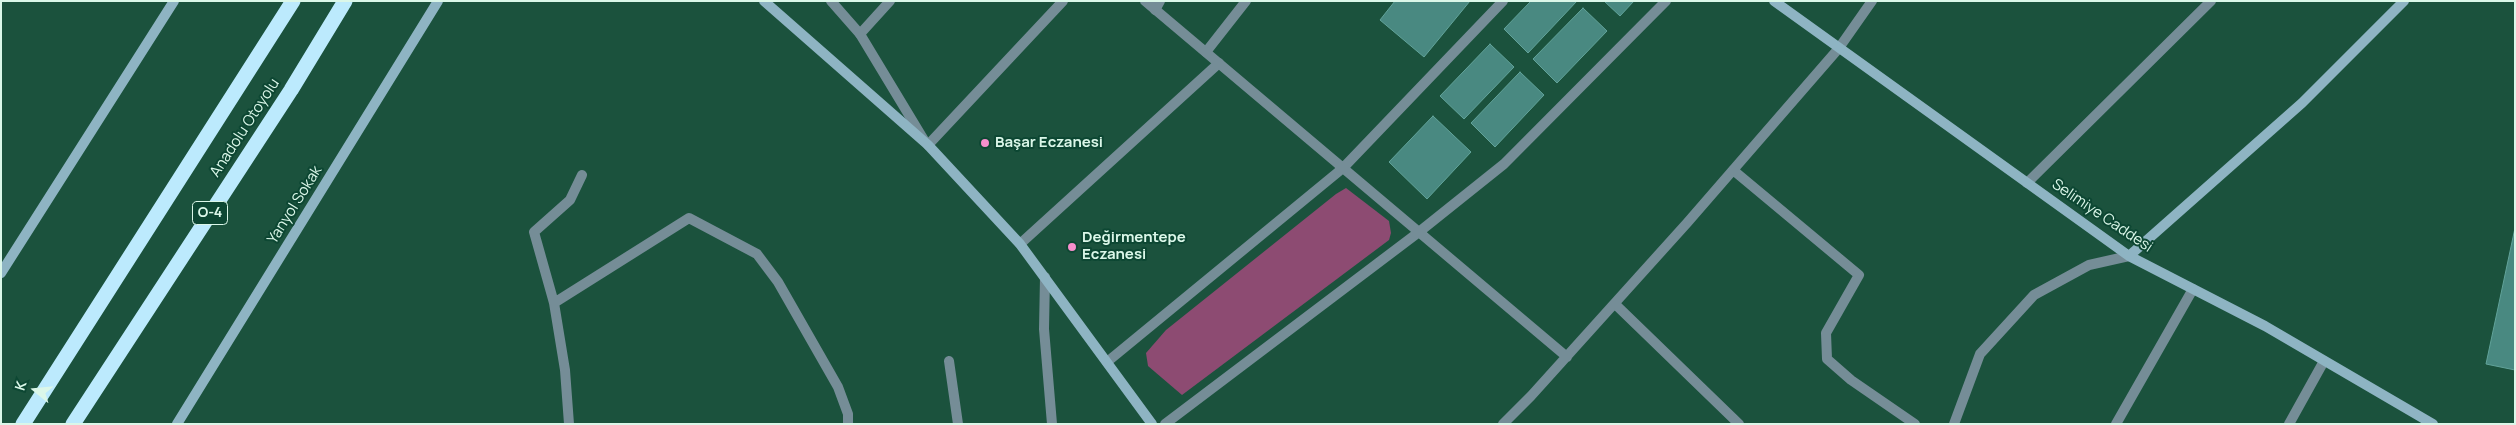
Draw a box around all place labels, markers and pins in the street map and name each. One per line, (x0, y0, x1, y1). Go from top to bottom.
place label: Başar Eczanesi (995, 134, 1103, 152)
marker: Başar Eczanesi (979, 137, 991, 149)
place label: Değirmentepe Eczanesi (1082, 229, 1186, 264)
marker: Değirmentepe Eczanesi (1066, 241, 1078, 253)

